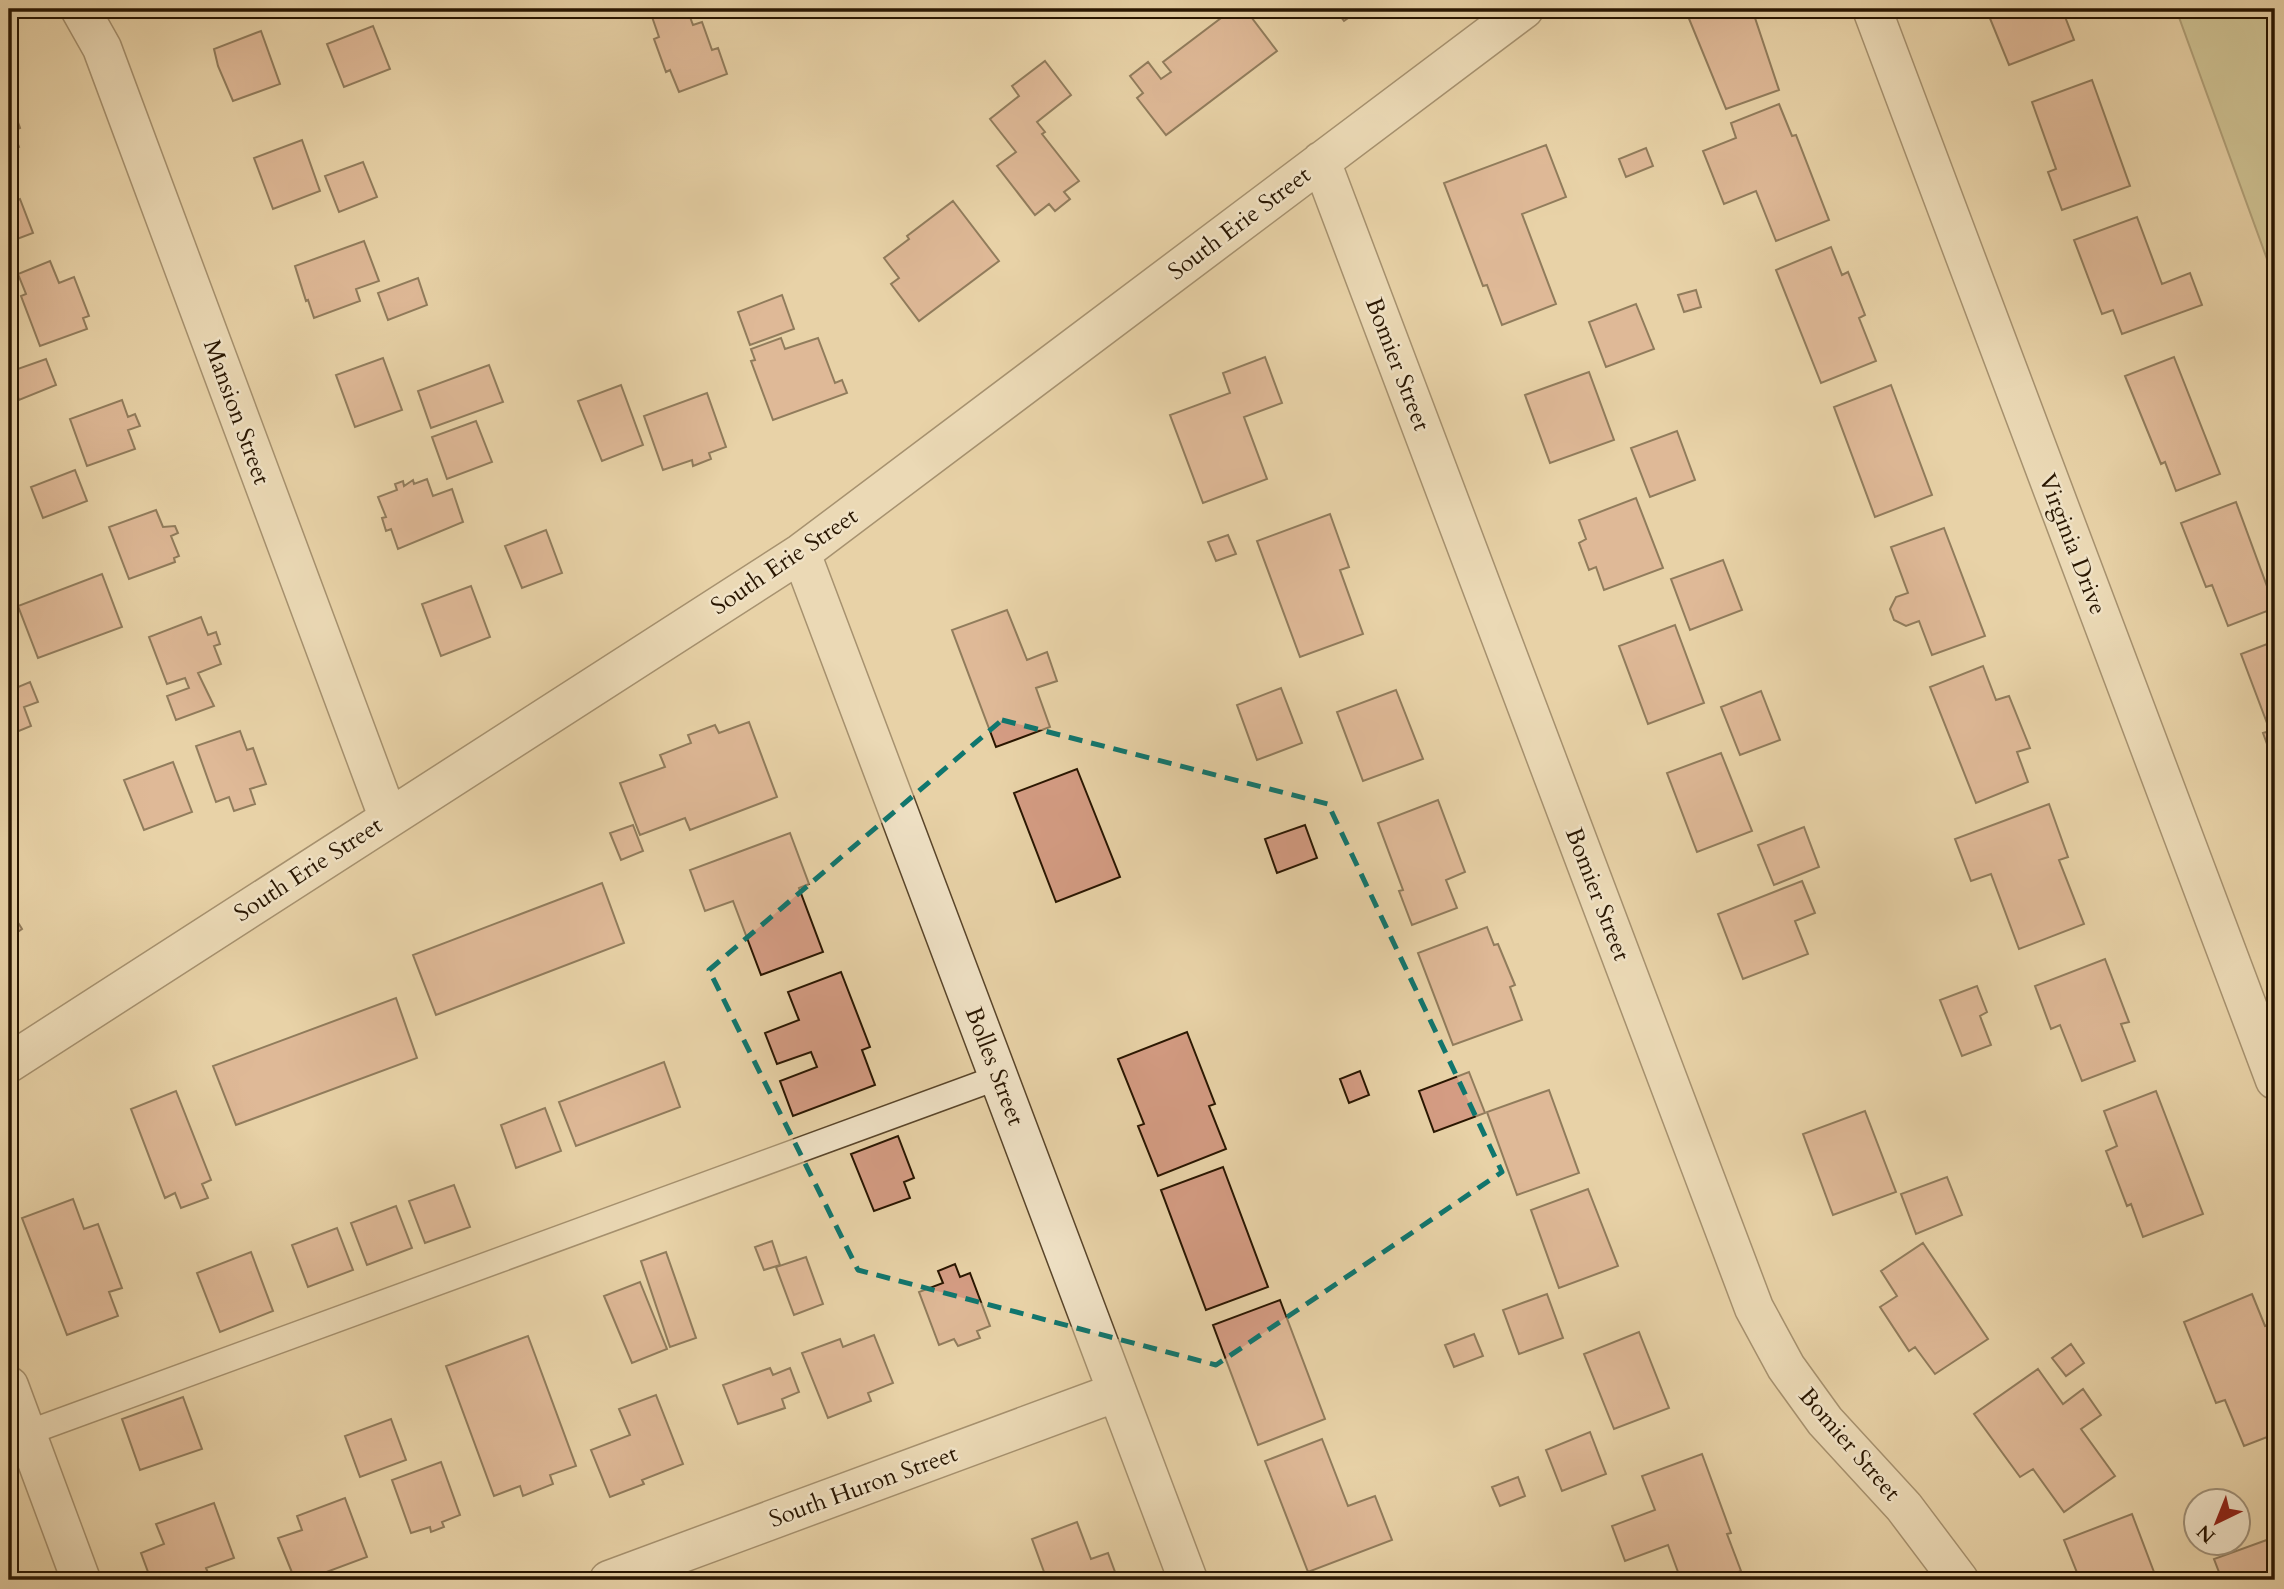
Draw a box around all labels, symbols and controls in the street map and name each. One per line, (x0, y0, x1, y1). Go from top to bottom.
street label: South Erie Street (1161, 159, 1318, 288)
street label: Bomier Street (1357, 293, 1438, 436)
street label: Mansion Street (195, 335, 278, 490)
street label: Virginia Drive (2031, 469, 2115, 619)
street label: South Erie Street (704, 500, 865, 623)
street label: South Erie Street (228, 809, 389, 930)
street label: Bomier Street (1557, 823, 1638, 966)
street label: Bolles Street (957, 1002, 1032, 1131)
street label: Bomier Street (1791, 1381, 1908, 1508)
street label: South Huron Street (764, 1437, 962, 1536)
north arrow (2182, 1488, 2252, 1558)
text: N (2191, 1518, 2221, 1549)

